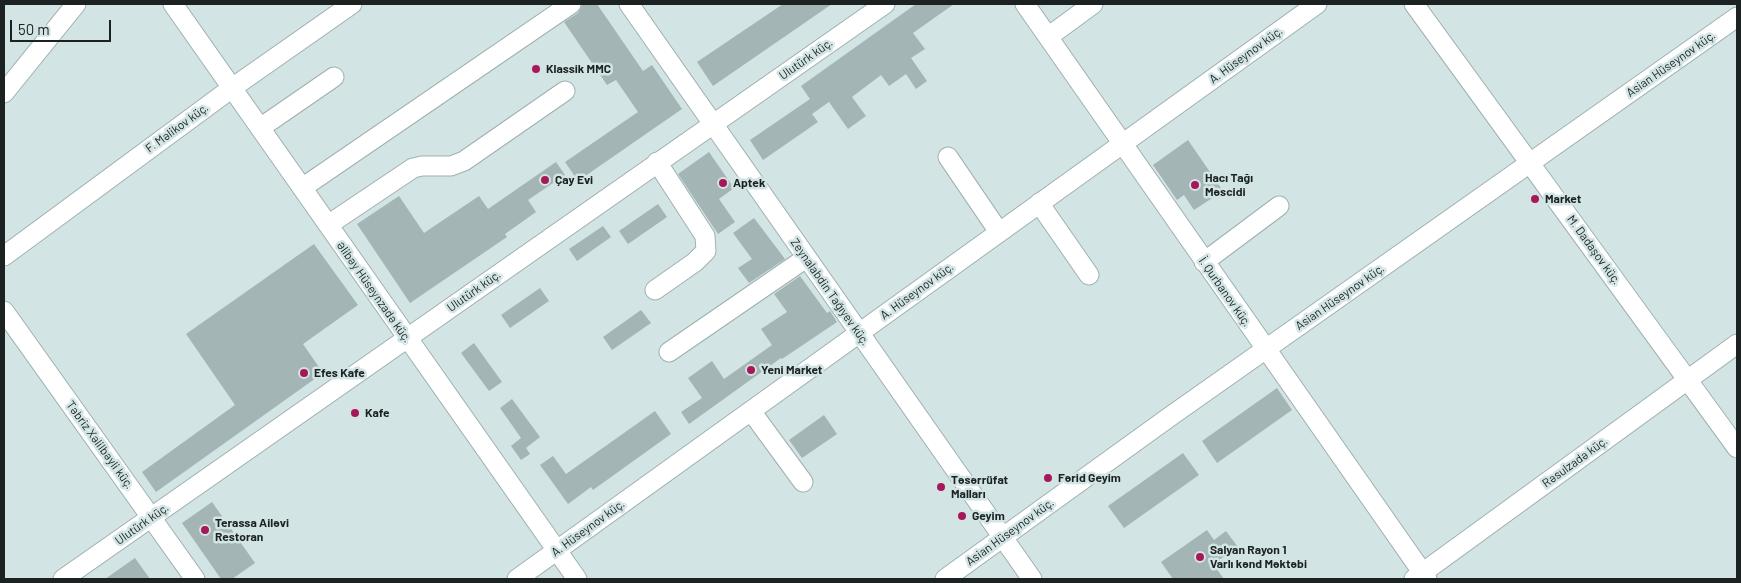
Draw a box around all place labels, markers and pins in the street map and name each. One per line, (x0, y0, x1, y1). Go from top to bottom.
place label: Klassik MMC (546, 62, 611, 76)
marker: Klassik MMC (530, 63, 542, 75)
place label: Hacı Tağı Məscidi (1205, 171, 1253, 199)
place label: Çay Evi (555, 173, 593, 187)
marker: Çay Evi (539, 174, 551, 186)
place label: Aptek (733, 176, 765, 190)
marker: Aptek (717, 177, 729, 189)
marker: Hacı Tağı Məscidi (1189, 179, 1201, 191)
place label: Market (1545, 192, 1581, 206)
marker: Market (1529, 193, 1541, 205)
place label: Yeni Market (761, 363, 822, 377)
marker: Yeni Market (745, 364, 757, 376)
place label: Efes Kafe (314, 366, 365, 380)
marker: Efes Kafe (298, 367, 310, 379)
place label: Kafe (365, 406, 390, 420)
marker: Kafe (349, 407, 361, 419)
place label: Fərid Geyim (1058, 471, 1121, 485)
marker: Fərid Geyim (1042, 472, 1054, 484)
place label: Təsərrüfat Malları (951, 473, 1008, 501)
marker: Təsərrüfat Malları (935, 481, 947, 493)
place label: Geyim (972, 509, 1005, 523)
marker: Geyim (956, 510, 968, 522)
place label: Terassa Ailəvi Restoran (215, 516, 289, 544)
marker: Terassa Ailəvi Restoran (199, 524, 211, 536)
place label: Salyan Rayon 1 Varlı kənd Məktəbi (1210, 543, 1307, 571)
marker: Salyan Rayon 1 Varlı kənd Məktəbi (1194, 551, 1206, 563)

